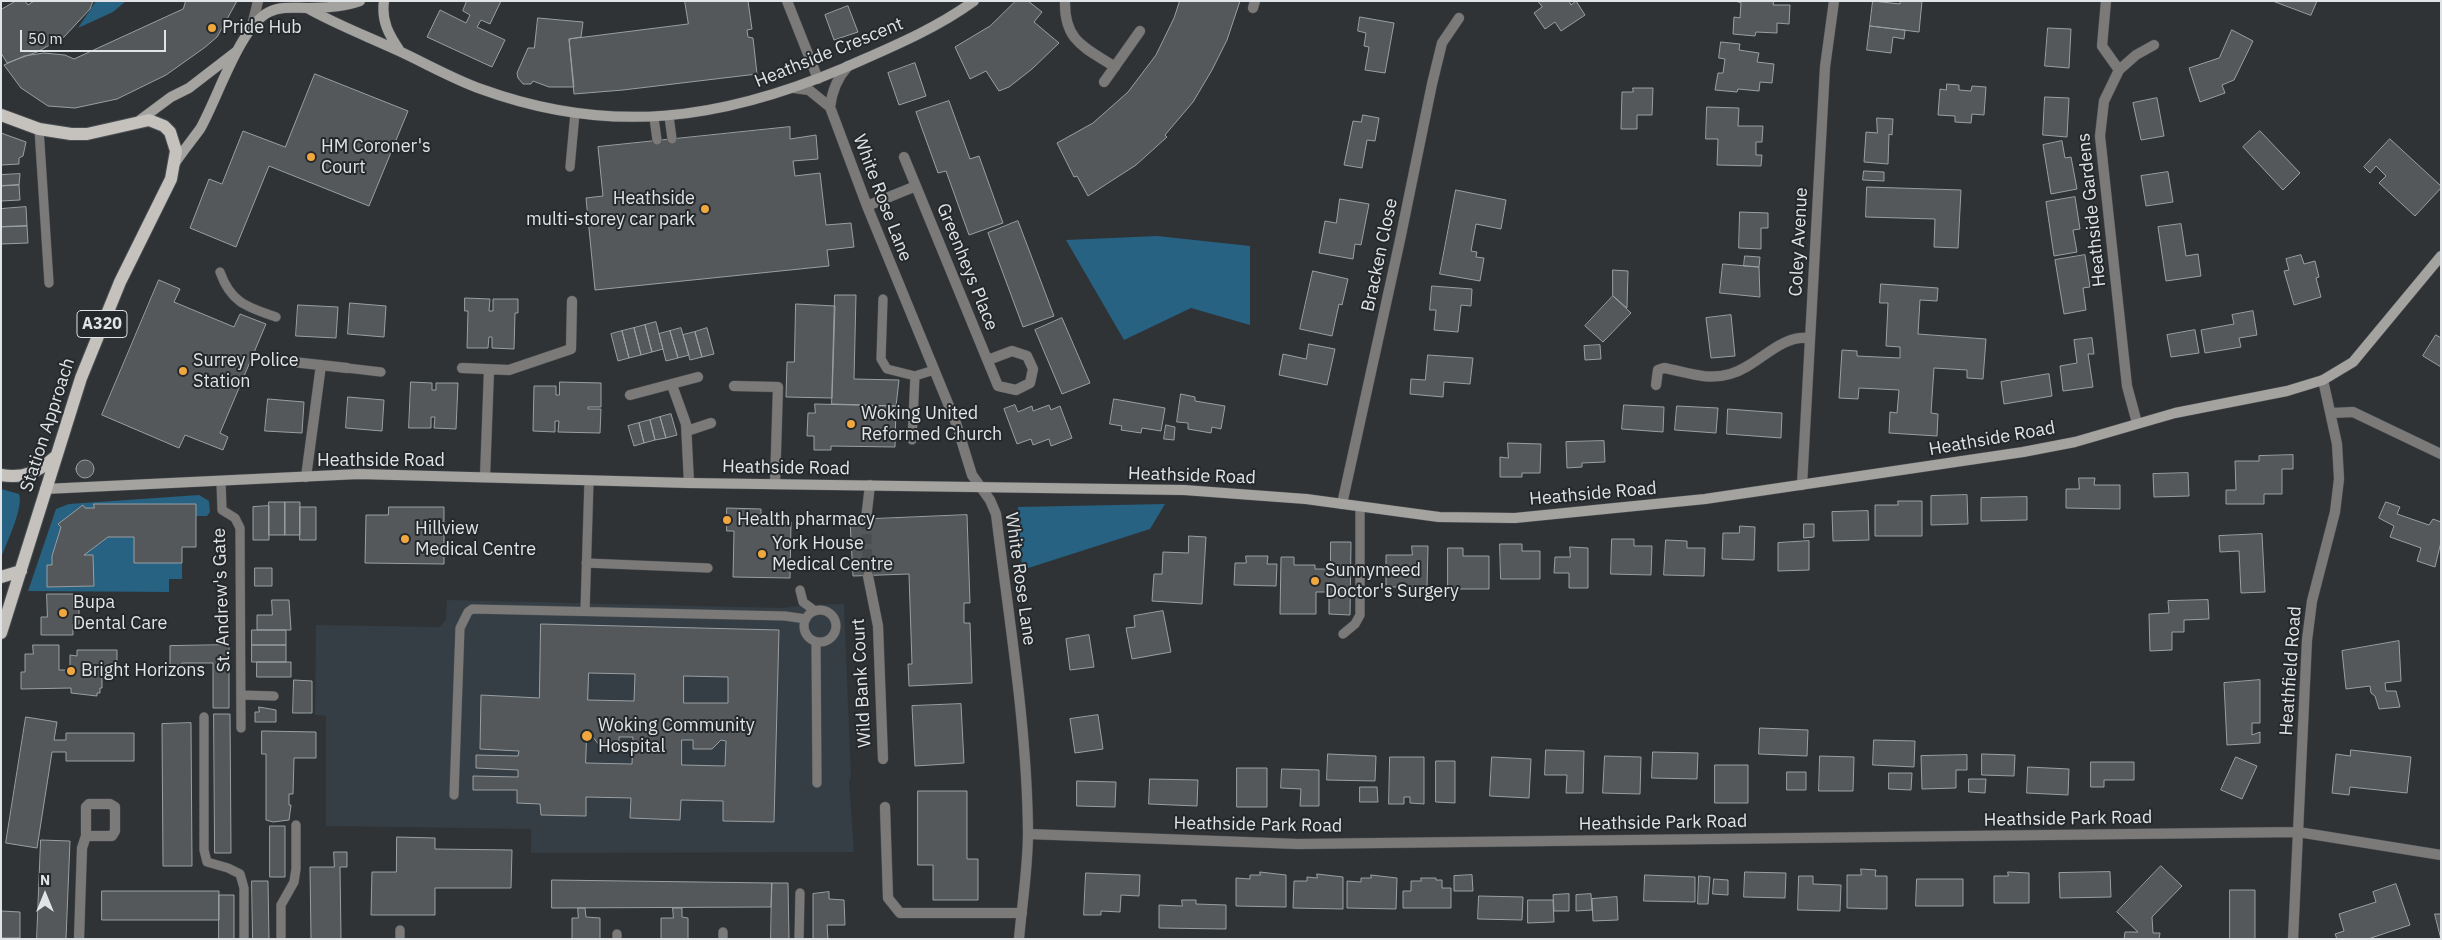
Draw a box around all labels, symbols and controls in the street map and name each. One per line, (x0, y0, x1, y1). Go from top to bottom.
street label: Heathside Crescent (752, 13, 906, 93)
place label: Pride Hub (222, 17, 302, 39)
scale bar (22, 20, 169, 52)
marker: Pride Hub (206, 22, 218, 34)
text: 50 m (28, 29, 63, 48)
street label: White Rose Lane (848, 132, 916, 264)
street label: Heathside Gardens (2073, 132, 2111, 288)
place label: HM Coroner's Court (321, 136, 431, 178)
marker: HM Coroner's Court (305, 151, 317, 163)
street label: Coley Avenue (1785, 187, 1813, 297)
place label: Heathside multi-storey car park (526, 188, 695, 230)
street label: Bracken Close (1357, 196, 1403, 314)
street label: Greenheys Place (932, 200, 1002, 334)
marker: Heathside multi-storey car park (699, 203, 711, 215)
road number: A320 (77, 310, 127, 338)
place label: Surrey Police Station (193, 350, 299, 392)
street label: Station Approach (16, 355, 80, 495)
marker: Surrey Police Station (177, 365, 189, 377)
place label: Woking United Reformed Church (861, 403, 1002, 446)
street label: Heathside Road (1927, 417, 2057, 461)
marker: Woking United Reformed Church (845, 418, 857, 430)
street label: Heathside Road (317, 450, 445, 472)
street label: Heathside Road (722, 456, 850, 480)
street label: Heathside Road (1128, 463, 1256, 489)
street label: Heathside Road (1528, 478, 1658, 510)
place label: Health pharmacy (737, 509, 875, 531)
street label: White Rose Lane (1000, 511, 1040, 647)
marker: Health pharmacy (721, 514, 733, 526)
place label: Hillview Medical Centre (415, 518, 536, 560)
street label: St. Andrew's Gate (209, 528, 235, 672)
marker: Hillview Medical Centre (399, 533, 411, 545)
place label: York House Medical Centre (772, 533, 893, 576)
marker: York House Medical Centre (756, 548, 768, 560)
place label: Sunnymeed Doctor's Surgery (1325, 560, 1459, 602)
marker: Sunnymeed Doctor's Surgery (1309, 575, 1321, 587)
place label: Bupa Dental Care (73, 592, 167, 634)
street label: Heathfield Road (2276, 605, 2306, 737)
marker: Bupa Dental Care (57, 607, 69, 619)
street label: Wild Bank Court (848, 618, 876, 748)
place label: Bright Horizons (81, 660, 205, 682)
marker: Bright Horizons (65, 665, 77, 677)
place label: Woking Community Hospital (598, 715, 755, 758)
marker: Woking Community Hospital (580, 729, 594, 743)
street label: Heathside Park Road (1983, 807, 2153, 831)
street label: Heathside Park Road (1578, 811, 1748, 835)
street label: Heathside Park Road (1173, 813, 1343, 837)
north arrow (20, 870, 70, 920)
text: N (40, 871, 50, 889)

